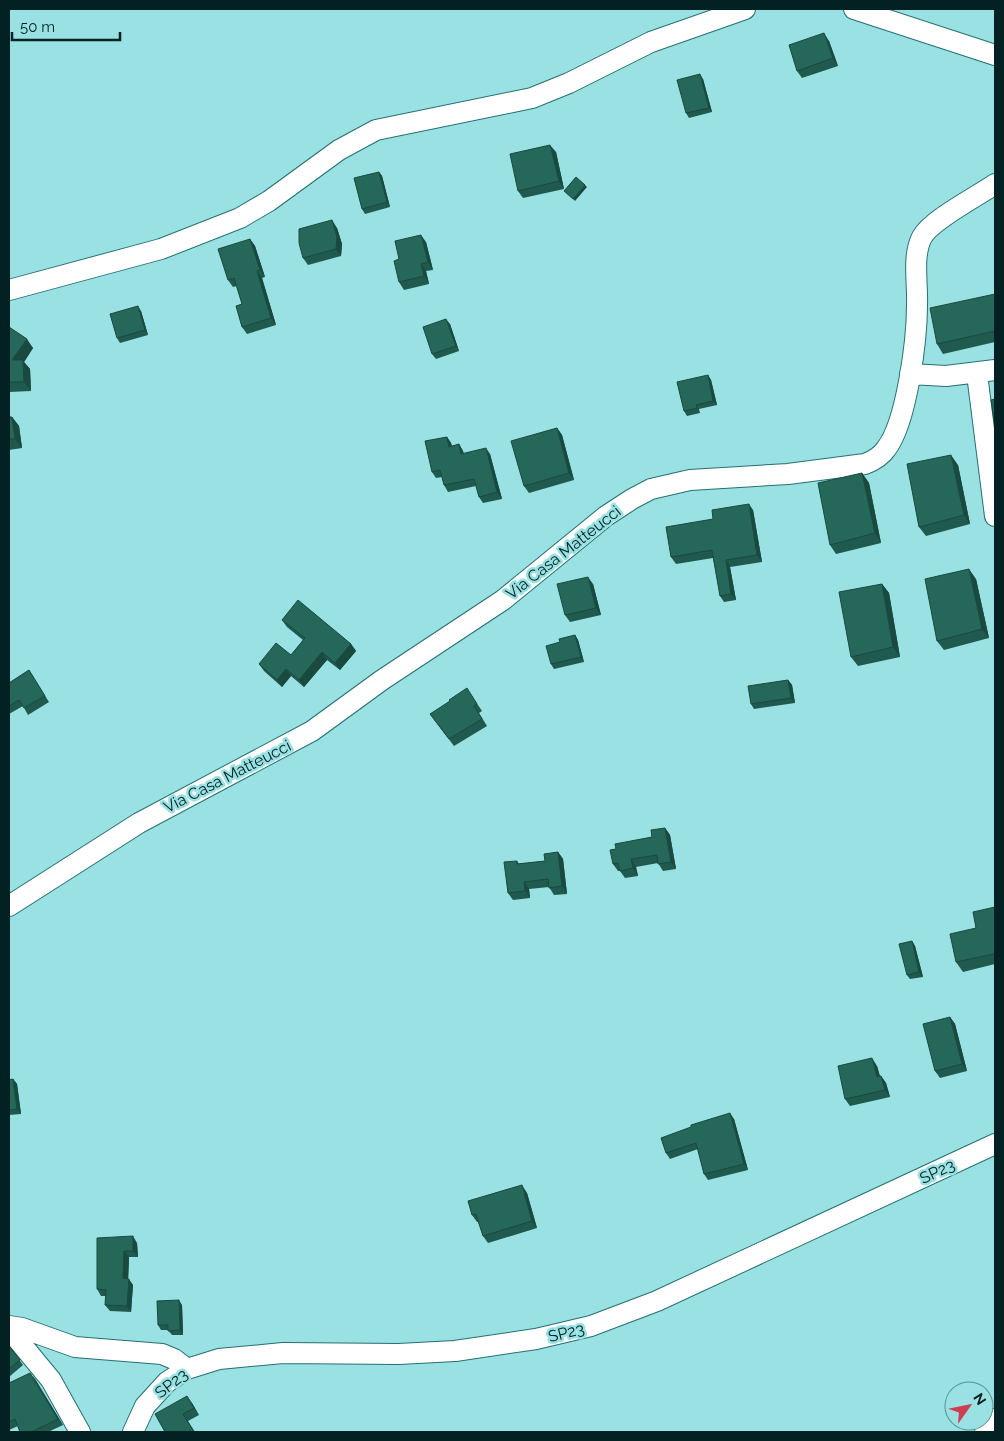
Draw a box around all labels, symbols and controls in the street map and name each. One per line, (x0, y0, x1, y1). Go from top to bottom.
scale bar (12, 10, 120, 42)
text: 50 m (20, 18, 55, 36)
street label: Via Casa Matteucci (502, 502, 624, 603)
street label: Via Casa Matteucci (160, 736, 294, 817)
street label: SP23 (917, 1155, 958, 1188)
street label: SP23 (546, 1319, 586, 1346)
street label: SP23 (151, 1365, 192, 1402)
north arrow (944, 1381, 994, 1431)
text: N (970, 1390, 990, 1408)

